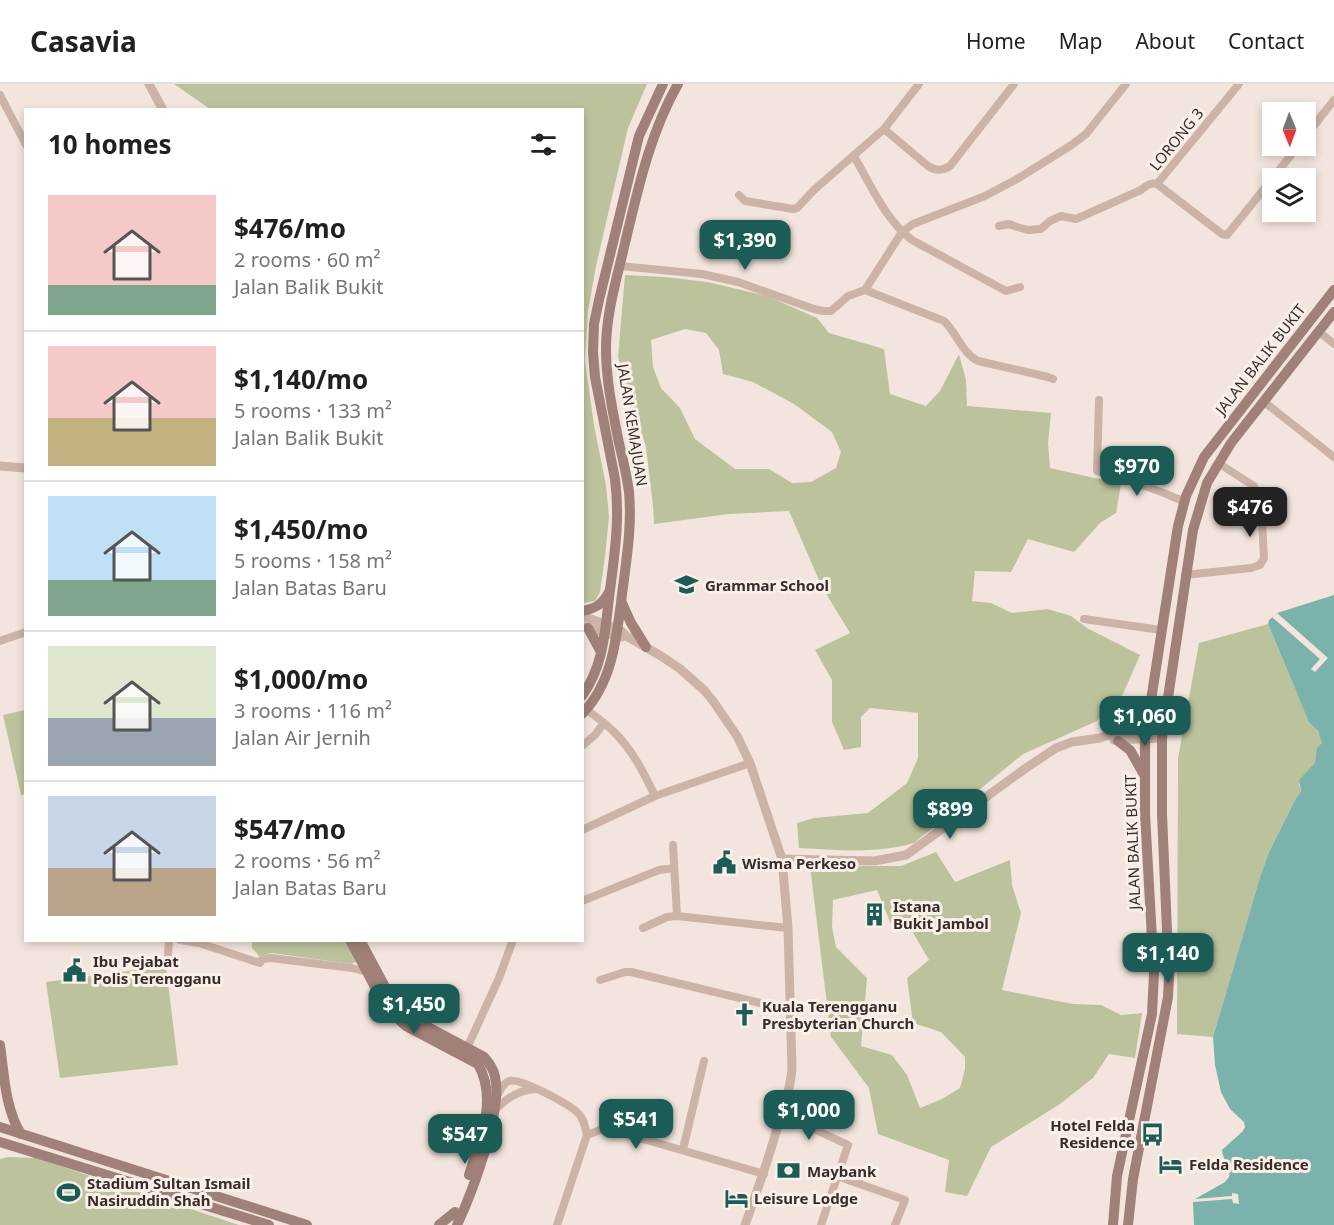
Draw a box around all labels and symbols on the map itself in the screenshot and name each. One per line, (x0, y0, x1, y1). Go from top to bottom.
north arrow (1262, 102, 1316, 156)
street label: LORONG 3 (1145, 104, 1207, 174)
pin: $1,390 (696, 220, 794, 271)
street label: JALAN BALIK BUKIT (1209, 299, 1310, 420)
street label: JALAN KEMAJUAN (613, 360, 653, 488)
pin: $970 (1101, 446, 1173, 497)
pin: $476 (1214, 487, 1286, 538)
school or university icon: Grammar School (674, 572, 700, 598)
place label: Grammar School (705, 575, 829, 595)
pin: $1,060 (1096, 696, 1194, 747)
street label: JALAN BALIK BUKIT (1120, 773, 1144, 912)
pin: $899 (914, 789, 986, 840)
public building icon: Wisma Perkeso (711, 850, 737, 876)
place label: Wisma Perkeso (742, 853, 856, 873)
place label: Istana Bukit Jambol (893, 896, 989, 933)
building icon: Istana Bukit Jambol (862, 902, 888, 928)
pin: $1,140 (1119, 933, 1217, 984)
place label: Ibu Pejabat Polis Terengganu (93, 951, 221, 988)
public building icon: Ibu Pejabat Polis Terengganu (62, 957, 88, 983)
pin: $1,450 (365, 984, 463, 1035)
place label: Kuala Terengganu Presbyterian Church (762, 996, 914, 1033)
church icon: Kuala Terengganu Presbyterian Church (731, 1002, 757, 1028)
pin: $1,000 (760, 1090, 858, 1141)
pin: $541 (600, 1099, 672, 1150)
pin: $547 (429, 1114, 501, 1165)
place label: Hotel Felda Residence (1050, 1115, 1135, 1152)
bus stop icon: Hotel Felda Residence (1140, 1121, 1166, 1147)
hotel icon: Felda Residence (1158, 1151, 1184, 1177)
place label: Felda Residence (1189, 1154, 1309, 1174)
bank icon: Maybank (776, 1158, 802, 1184)
place label: Maybank (807, 1161, 877, 1181)
place label: Stadium Sultan Ismail Nasiruddin Shah (87, 1173, 251, 1210)
sports icon: Stadium Sultan Ismail Nasiruddin Shah (56, 1179, 82, 1205)
hotel icon: Leisure Lodge (723, 1185, 749, 1211)
place label: Leisure Lodge (754, 1188, 858, 1208)

